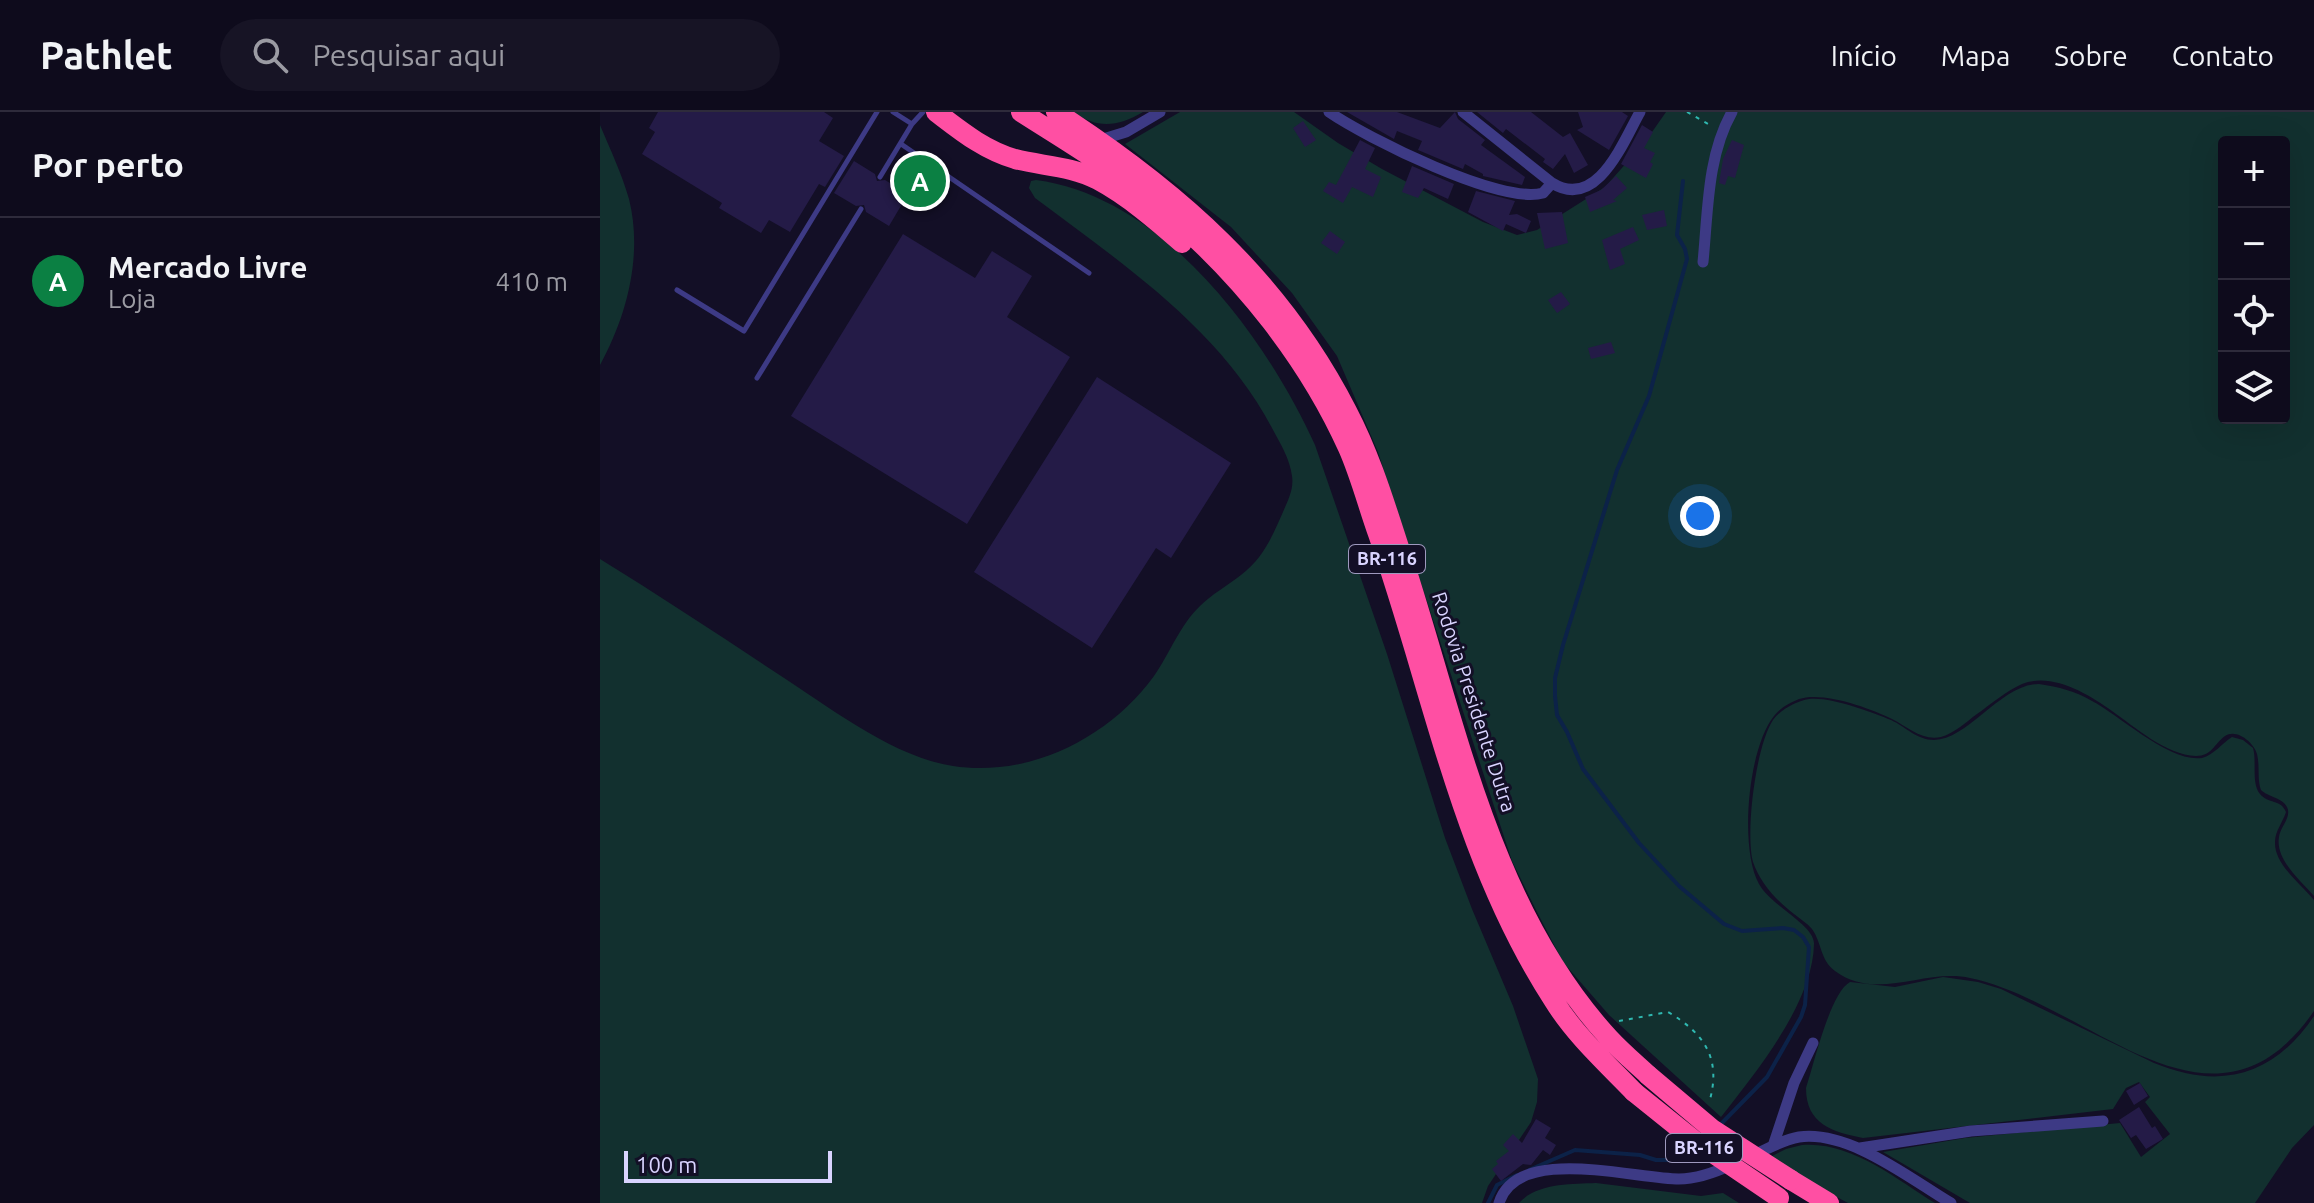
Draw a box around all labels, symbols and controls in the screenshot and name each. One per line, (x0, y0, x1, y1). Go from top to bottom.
search box (220, 19, 780, 91)
icon: search (248, 33, 292, 77)
text: Pathlet (40, 34, 172, 76)
text: Pesquisar aqui (312, 38, 505, 72)
text: Início (1831, 40, 1897, 71)
text: Mapa (1941, 40, 2010, 71)
text: Sobre (2054, 40, 2128, 71)
text: Contato (2172, 40, 2274, 71)
map controls (2218, 136, 2290, 424)
button: + (2218, 136, 2290, 208)
text: Por perto (32, 145, 184, 183)
pin: A (894, 151, 946, 211)
button: − (2218, 208, 2290, 280)
text: Mercado Livre (108, 250, 308, 284)
text: A (49, 267, 67, 296)
text: 410 m (496, 267, 568, 296)
button: locate (2218, 280, 2290, 352)
text: Loja (108, 284, 156, 313)
button: layers (2218, 352, 2290, 424)
your location (1680, 496, 1720, 536)
road number: BR-116 (1349, 545, 1425, 573)
street label: Rodovia Presidente Dutra (1428, 589, 1521, 815)
road number: BR-116 (1666, 1134, 1742, 1162)
scale bar (624, 1147, 832, 1183)
text: 100 m (636, 1152, 697, 1177)

